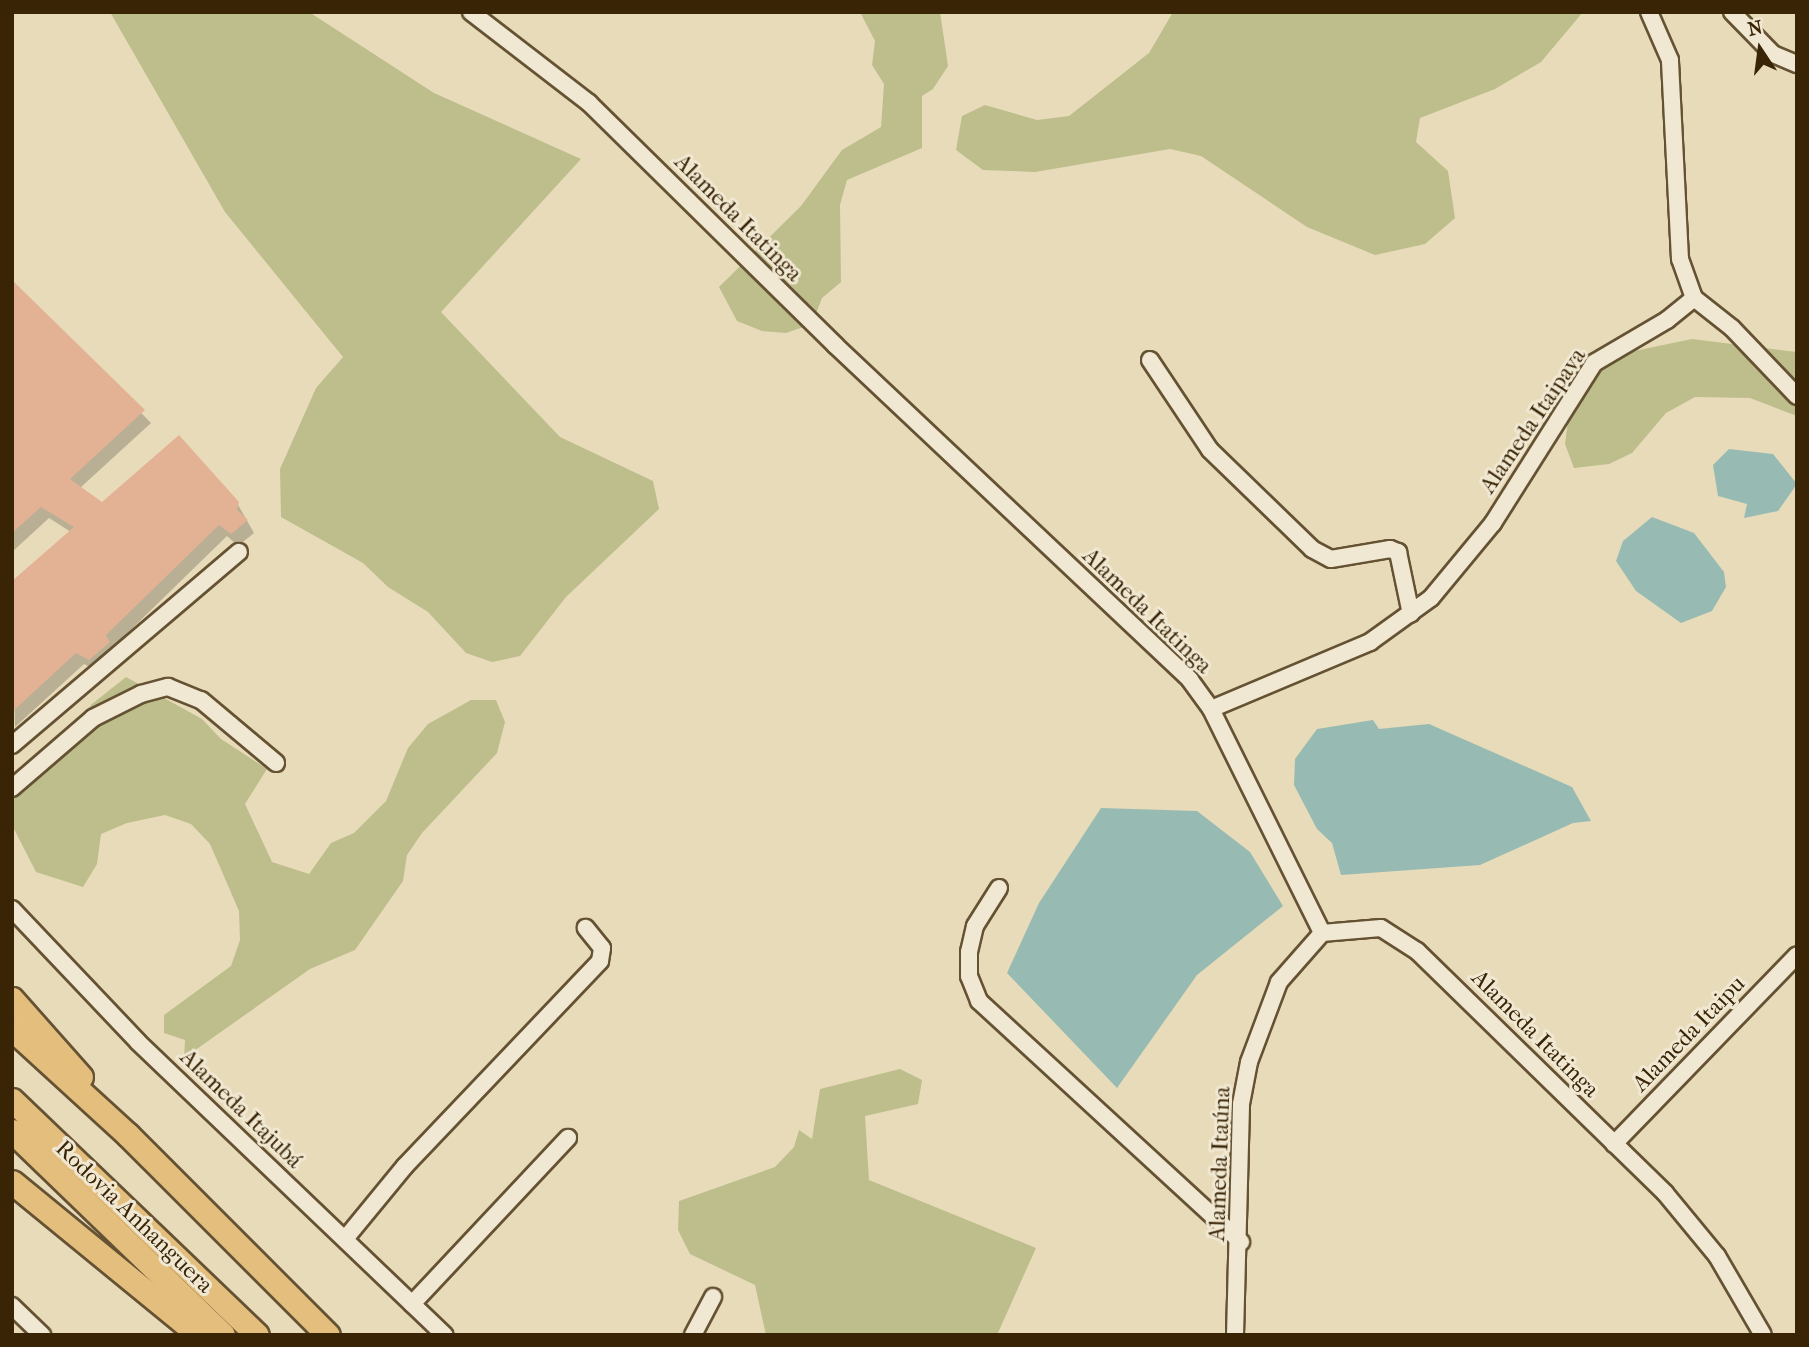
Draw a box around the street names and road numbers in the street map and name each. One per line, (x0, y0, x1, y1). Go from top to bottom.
street label: Alameda Itatinga (668, 148, 808, 288)
street label: Alameda Itaipava (1474, 343, 1592, 499)
street label: Alameda Itatinga (1077, 542, 1217, 680)
street label: Alameda Itatinga (1465, 964, 1605, 1104)
street label: Alameda Itaipu (1627, 970, 1751, 1098)
street label: Alameda Itajubá (174, 1044, 308, 1174)
street label: Alameda Itaúna (1204, 1086, 1236, 1242)
street label: Rodovia Anhanguera (50, 1135, 218, 1299)

